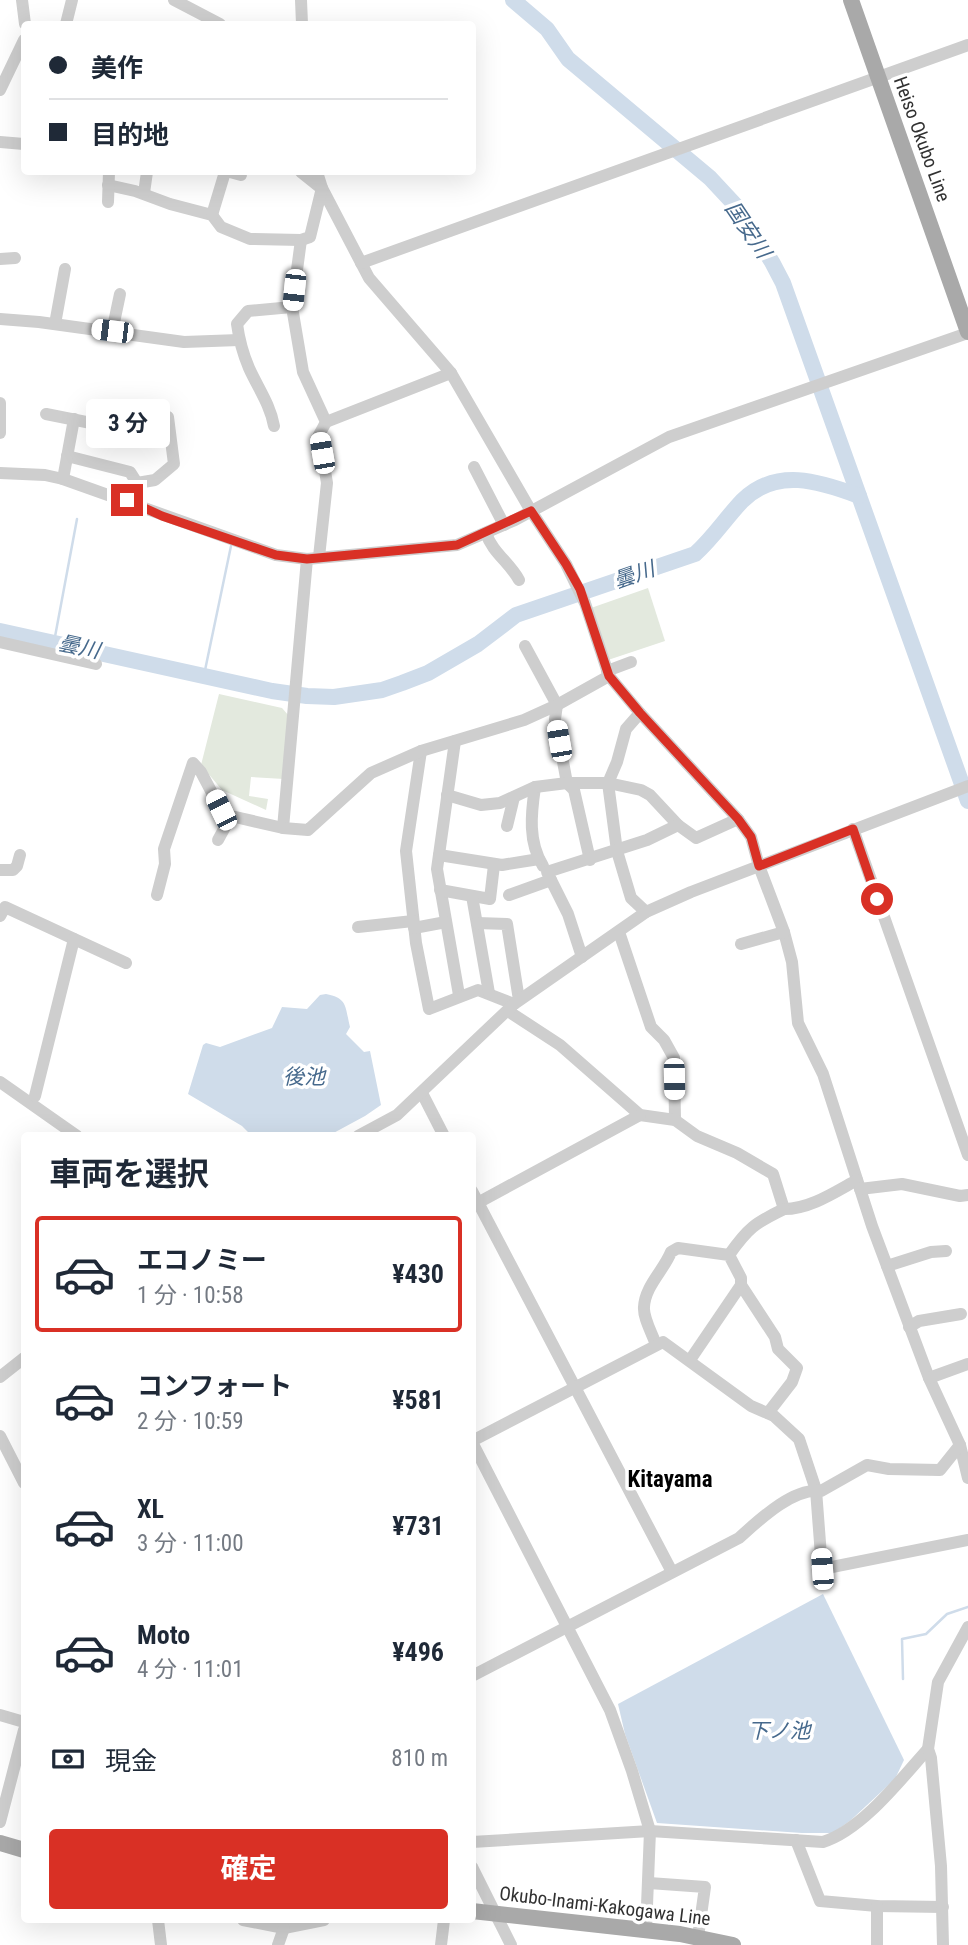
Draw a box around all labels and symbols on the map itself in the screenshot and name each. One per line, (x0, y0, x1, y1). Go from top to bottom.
street label: Heiso Okubo Line (889, 73, 955, 205)
water label: 国安川 (720, 197, 777, 264)
car (282, 268, 307, 312)
car (90, 318, 135, 344)
callout: 3 分 (85, 398, 169, 448)
car (309, 430, 336, 476)
route end (111, 484, 143, 516)
water label: 曇川 (610, 556, 660, 593)
water label: 曇川 (56, 631, 104, 664)
car (546, 718, 573, 764)
car (203, 787, 240, 833)
route start (861, 883, 893, 915)
car (664, 1058, 685, 1100)
water label: 後池 (283, 1065, 327, 1089)
district label: Kitayama (627, 1466, 713, 1493)
car (811, 1547, 834, 1591)
water label: 下ノ池 (748, 1719, 812, 1743)
street label: Okubo-Inami-Kakogawa Line (498, 1882, 712, 1930)

